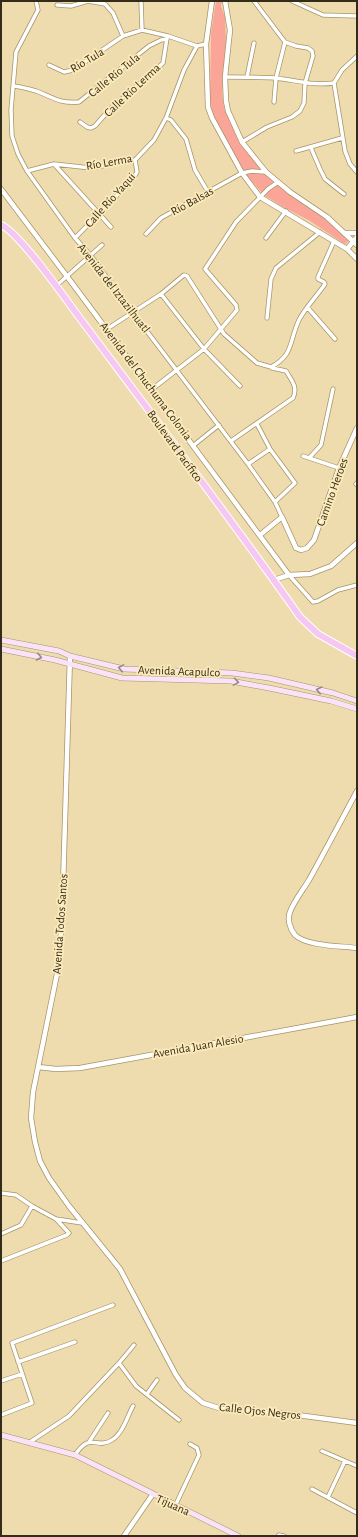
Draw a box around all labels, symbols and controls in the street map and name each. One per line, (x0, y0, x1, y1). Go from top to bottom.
street label: Río Tula (68, 45, 106, 75)
street label: Calle Río Tula (86, 50, 142, 99)
street label: Calle Río Lerma (102, 61, 163, 119)
street label: Río Lerma (85, 152, 134, 172)
street label: Calle Río Yaqui (82, 170, 138, 230)
street label: Río Balsas (169, 184, 215, 218)
street label: Avenida del Iztazilhuatl (75, 241, 153, 335)
street label: Avenida del Chuchuma Colonia (98, 320, 195, 443)
street label: Boulevard Pacífico (145, 408, 205, 484)
street label: Camino Heroes (314, 456, 350, 528)
one-way arrow (36, 652, 42, 660)
one-way arrow (118, 664, 125, 672)
street label: Avenida Acapulco (138, 664, 221, 678)
one-way arrow (233, 677, 239, 686)
one-way arrow (316, 687, 323, 695)
street label: Avenida Todos Santos (51, 873, 69, 975)
street label: Avenida Juan Alesio (152, 1032, 244, 1060)
street label: Calle Ojos Negros (218, 1401, 301, 1422)
street label: Tijuana (154, 1492, 192, 1519)

